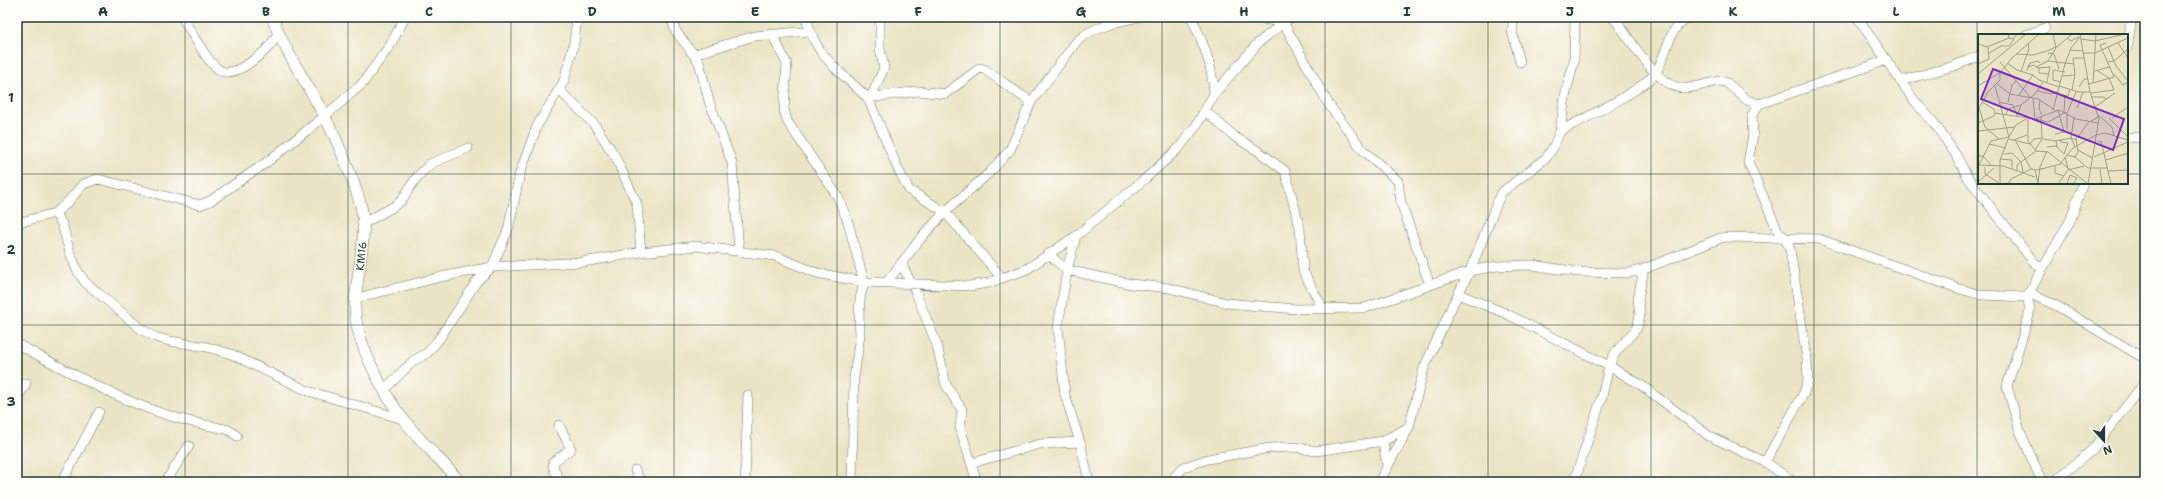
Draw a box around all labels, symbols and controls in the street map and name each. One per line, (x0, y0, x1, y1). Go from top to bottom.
text: A (98, 3, 108, 20)
text: B (262, 3, 270, 20)
text: C (425, 3, 433, 20)
text: D (587, 3, 597, 20)
text: E (751, 3, 760, 20)
text: F (914, 3, 922, 20)
text: G (1076, 3, 1087, 20)
text: H (1239, 3, 1249, 20)
text: I (1403, 3, 1411, 20)
text: J (1566, 3, 1574, 20)
text: K (1729, 3, 1738, 20)
text: L (1892, 3, 1900, 20)
text: M (2052, 3, 2066, 20)
inset map (1978, 34, 2128, 184)
text: 1 (8, 89, 14, 106)
text: 2 (6, 241, 16, 258)
street label: KM16 (353, 241, 370, 271)
text: 3 (6, 393, 16, 410)
north arrow (2084, 421, 2124, 461)
text: N (2100, 441, 2114, 459)

